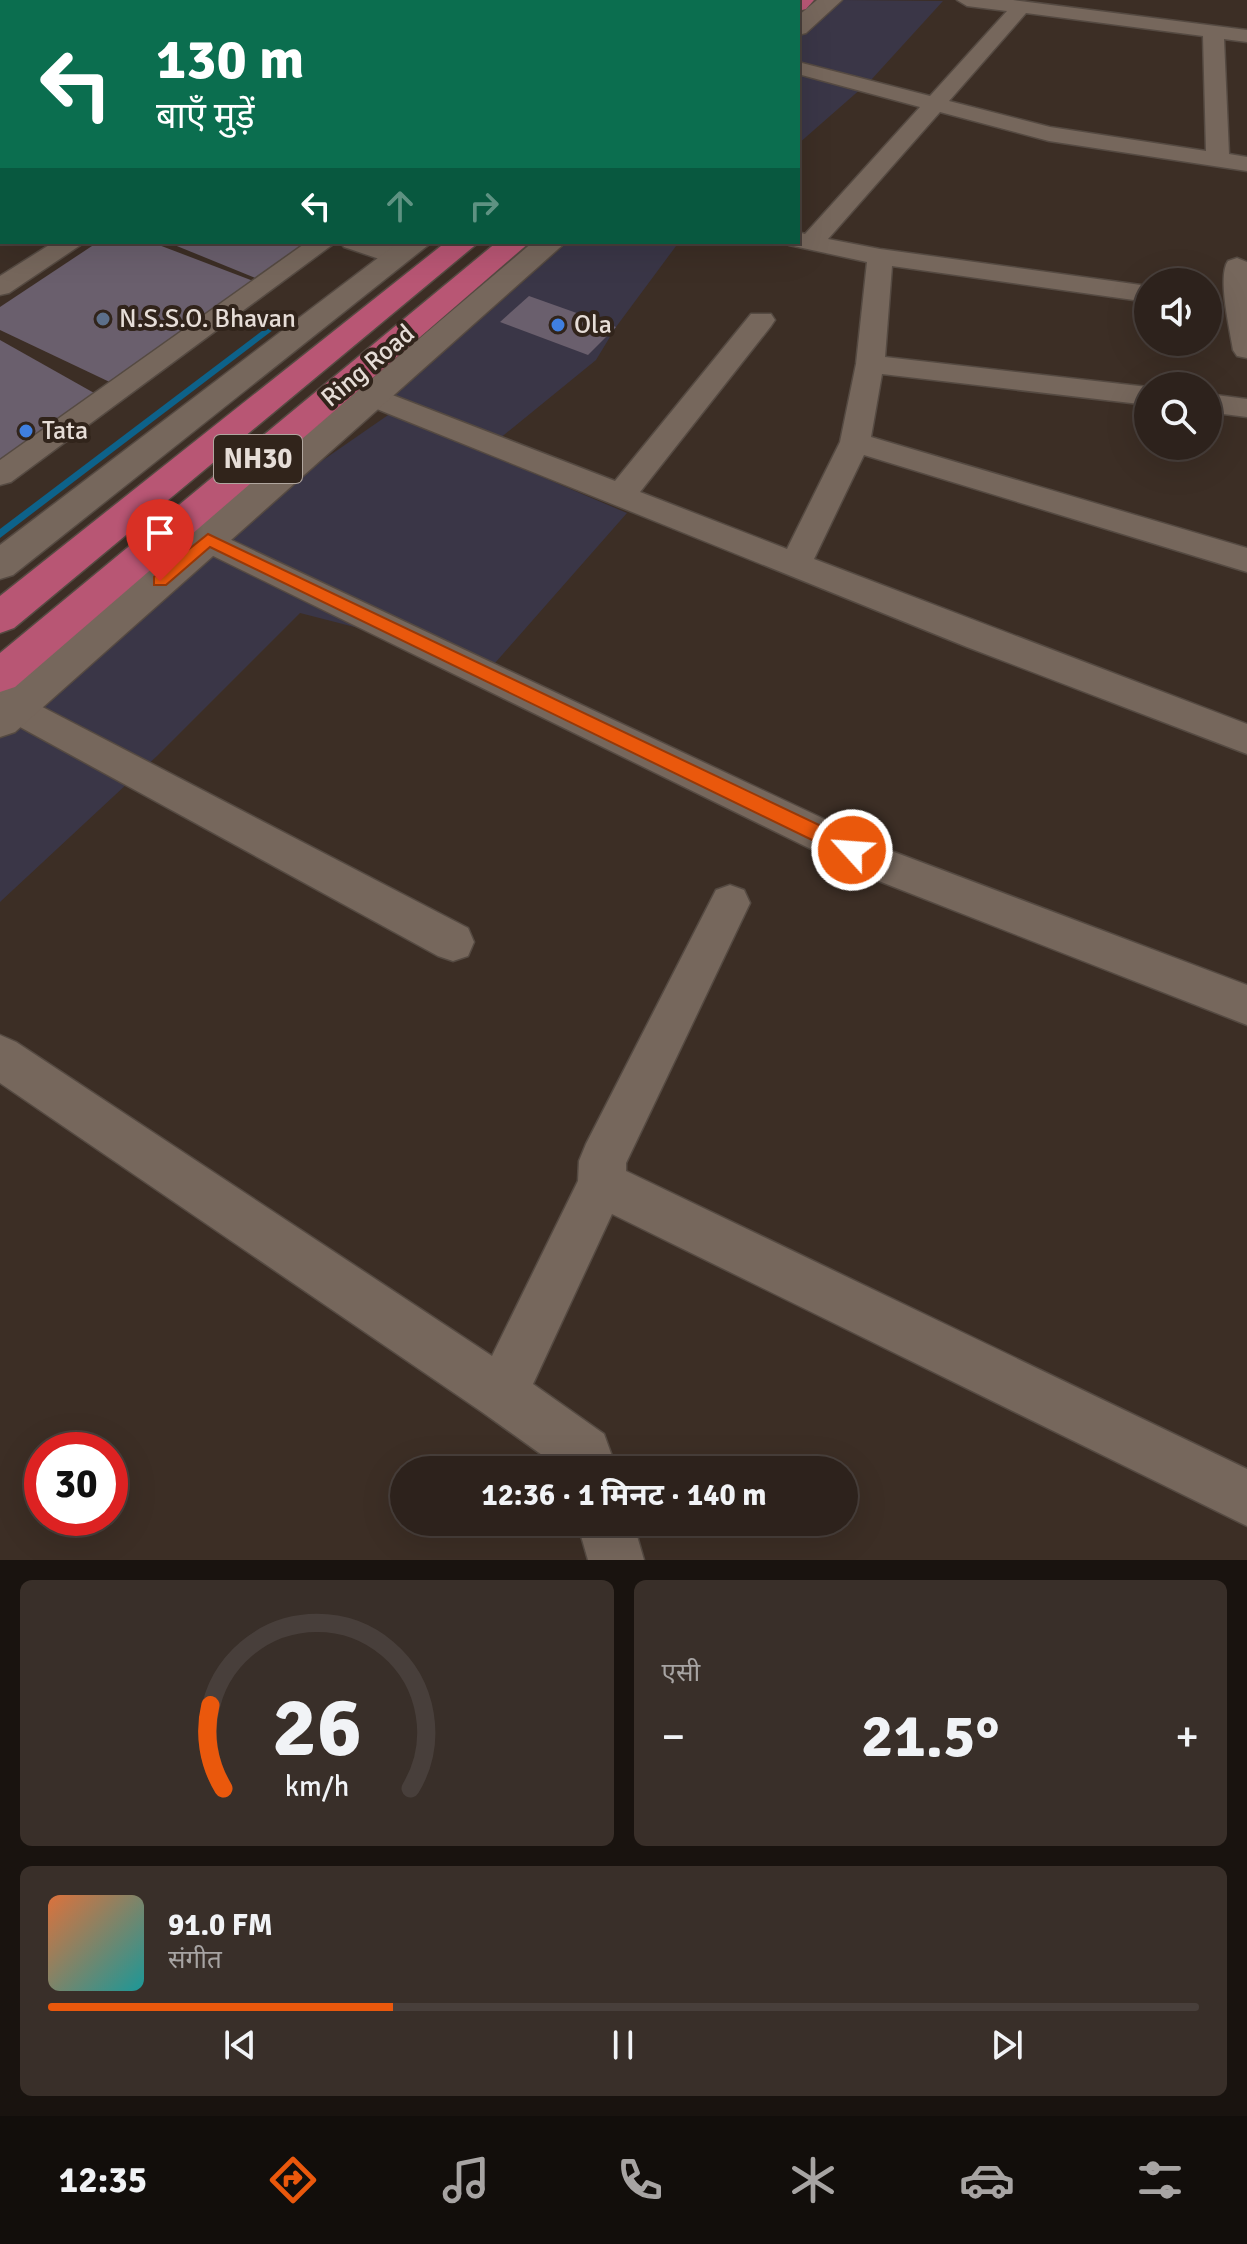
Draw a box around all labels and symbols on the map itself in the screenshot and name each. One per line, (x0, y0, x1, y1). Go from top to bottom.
place label: N.S.S.O. Bhavan (119, 303, 296, 335)
place label: Ola (574, 309, 612, 341)
marker: N.S.S.O. Bhavan (94, 310, 112, 328)
marker: Ola (549, 316, 567, 334)
street label: Ring Road (315, 318, 421, 414)
place label: Tata (42, 415, 88, 447)
marker: Tata (17, 422, 35, 440)
road number: NH30 (214, 435, 302, 483)
pin (126, 499, 194, 581)
position arrow (810, 808, 894, 892)
speed limit sign: 30 (24, 1432, 128, 1536)

